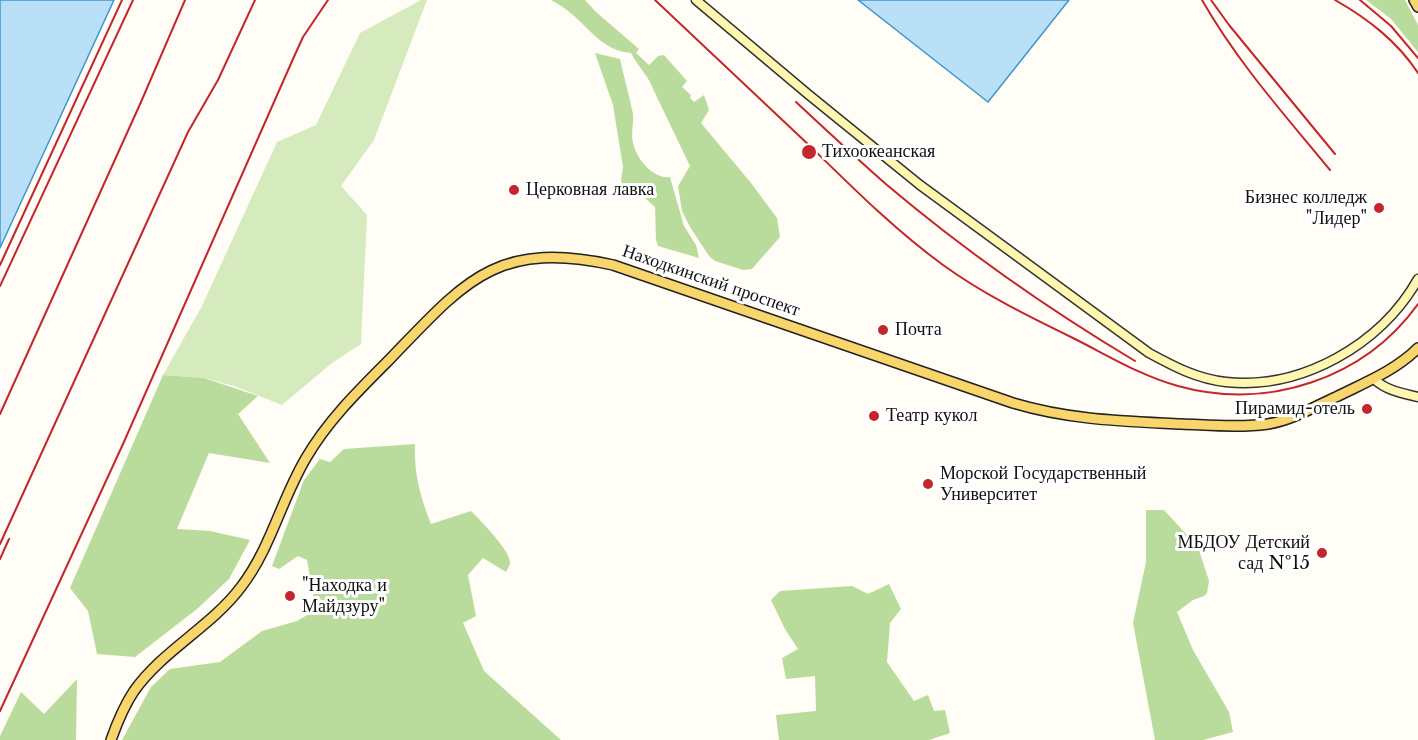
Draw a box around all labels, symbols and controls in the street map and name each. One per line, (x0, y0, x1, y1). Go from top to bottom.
place label: Тихоокеанская (822, 141, 935, 163)
marker: Тихоокеанская (800, 143, 818, 161)
place label: Церковная лавка (526, 179, 654, 201)
marker: Церковная лавка (507, 183, 521, 197)
place label: Бизнес колледж "Лидер" (1245, 187, 1367, 230)
marker: Бизнес колледж "Лидер" (1372, 201, 1386, 215)
street label: Находкинский проспект (619, 240, 803, 322)
place label: Почта (895, 319, 942, 341)
marker: Почта (876, 323, 890, 337)
place label: Пирамид-отель (1235, 398, 1355, 420)
marker: Пирамид-отель (1360, 402, 1374, 416)
place label: Театр кукол (886, 405, 977, 427)
marker: Театр кукол (867, 409, 881, 423)
place label: Морской Государственный Университет (940, 463, 1146, 506)
marker: Морской Государственный Университет (921, 477, 935, 491)
place label: МБДОУ Детский сад №15 (1178, 532, 1310, 574)
marker: МБДОУ Детский сад №15 (1315, 546, 1329, 560)
place label: "Находка и Майдзуру" (302, 575, 387, 618)
marker: "Находка и Майдзуру" (283, 589, 297, 603)

